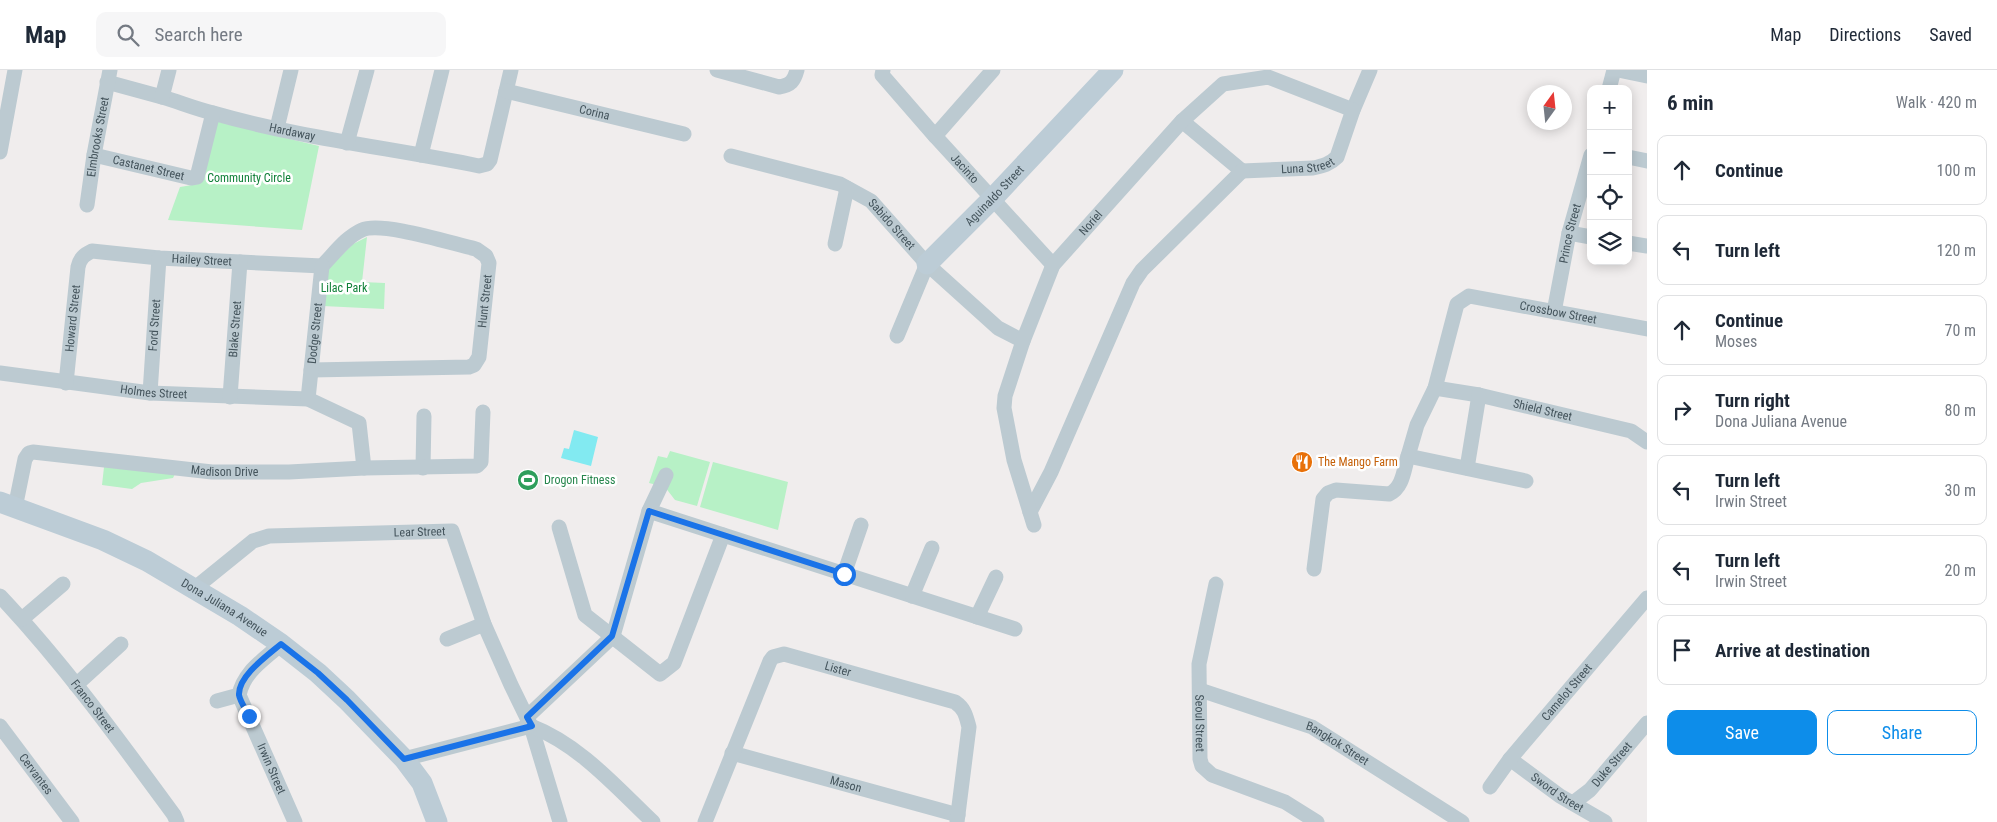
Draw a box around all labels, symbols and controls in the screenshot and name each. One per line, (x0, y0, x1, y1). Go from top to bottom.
search box (96, 12, 446, 57)
text: Map (25, 21, 66, 49)
icon: search (114, 21, 142, 49)
text: Search here (154, 23, 243, 46)
text: Map (1770, 24, 1801, 45)
text: Directions (1829, 24, 1901, 45)
text: Saved (1929, 24, 1972, 45)
north arrow (1527, 85, 1572, 130)
map controls (1587, 85, 1632, 265)
button: + (1587, 85, 1632, 130)
text: 6 min (1667, 91, 1714, 115)
text: Walk · 420 m (1896, 93, 1977, 112)
street label: Elmbrooks Street (84, 95, 112, 178)
street label: Corina (578, 102, 611, 123)
street label: Hardaway (268, 120, 317, 143)
button: − (1587, 130, 1632, 175)
street label: Jacinto (948, 151, 982, 186)
street label: Castanet Street (111, 153, 186, 183)
street label: Luna Street (1281, 154, 1338, 176)
icon: ahead (1668, 156, 1696, 184)
text: Continue (1715, 159, 1783, 182)
text: 100 m (1937, 161, 1976, 180)
street label: Aguinaldo Street (962, 162, 1027, 229)
park label: Community Circle (207, 171, 291, 185)
button: locate (1587, 175, 1632, 220)
street label: Sabido Street (865, 196, 918, 253)
street label: Prince Street (1556, 202, 1584, 265)
street label: Noriel (1076, 208, 1105, 238)
button: layers (1587, 220, 1632, 265)
icon: left (1668, 236, 1696, 264)
text: Turn left (1715, 239, 1780, 262)
text: 120 m (1937, 241, 1976, 260)
street label: Hailey Street (171, 252, 233, 269)
street label: Hunt Street (475, 273, 495, 329)
park label: Lilac Park (321, 281, 368, 295)
street label: Howard Street (62, 284, 83, 353)
street label: Ford Street (146, 298, 163, 352)
street label: Crossbow Street (1519, 299, 1598, 327)
street label: Blake Street (226, 300, 244, 358)
street label: Dodge Street (305, 302, 325, 365)
text: Continue (1715, 309, 1783, 332)
icon: ahead (1668, 316, 1696, 344)
text: 70 m (1944, 321, 1976, 340)
text: Moses (1715, 332, 1757, 351)
street label: Holmes Street (119, 382, 188, 401)
text: Turn right (1715, 389, 1790, 412)
street label: Shield Street (1512, 396, 1574, 424)
icon: right (1668, 396, 1696, 424)
text: 80 m (1944, 401, 1976, 420)
text: Dona Juliana Avenue (1715, 412, 1847, 431)
restaurant icon: The Mango Farm (1290, 450, 1314, 474)
place label: The Mango Farm (1318, 455, 1398, 469)
street label: Madison Drive (190, 463, 259, 479)
sports icon: Drogon Fitness (516, 468, 540, 492)
text: Turn left (1715, 469, 1780, 492)
place label: Drogon Fitness (544, 473, 615, 487)
icon: left (1668, 476, 1696, 504)
text: 30 m (1944, 481, 1976, 500)
text: Irwin Street (1715, 492, 1787, 511)
street label: Lear Street (394, 524, 446, 540)
text: Turn left (1715, 549, 1780, 572)
icon: left (1668, 556, 1696, 584)
text: 20 m (1944, 561, 1976, 580)
route start (833, 563, 856, 586)
text: Irwin Street (1715, 572, 1787, 591)
street label: Dona Juliana Avenue (179, 576, 271, 640)
icon: arrive (1668, 636, 1696, 664)
text: Arrive at destination (1715, 639, 1870, 662)
street label: Lister (823, 659, 853, 680)
street label: Camelot Street (1539, 661, 1595, 724)
street label: Franco Street (68, 677, 118, 736)
street label: Seoul Street (1192, 694, 1207, 752)
route end (238, 705, 261, 728)
button: Save (1667, 710, 1817, 755)
button: Share (1827, 710, 1977, 755)
street label: Bangkok Street (1304, 719, 1372, 768)
street label: Duke Street (1589, 739, 1635, 790)
street label: Irwin Street (254, 741, 289, 797)
street label: Cervantes (16, 751, 56, 797)
street label: Sword Street (1528, 770, 1586, 815)
street label: Mason (828, 773, 863, 795)

